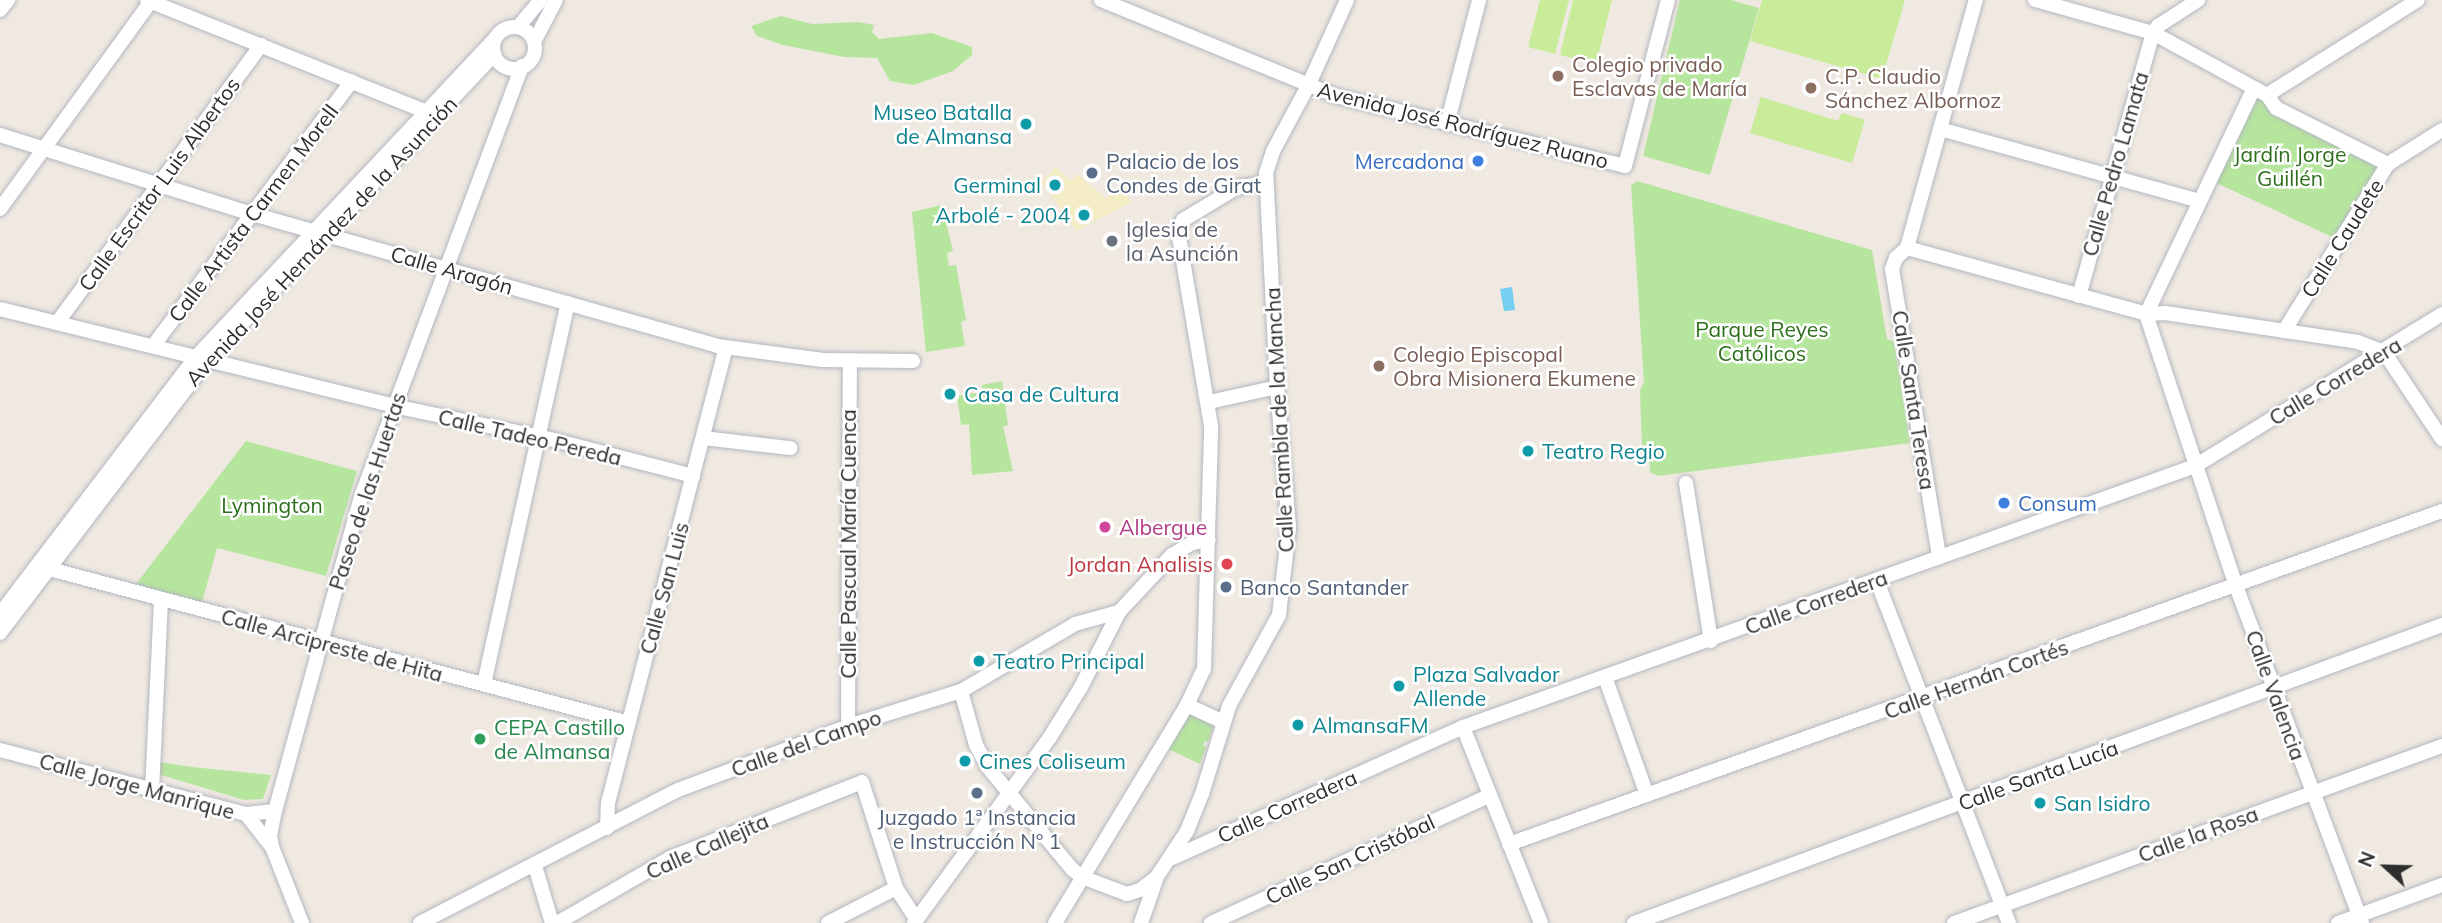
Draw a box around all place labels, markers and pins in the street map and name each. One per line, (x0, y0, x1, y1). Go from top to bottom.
place label: Colegio privado Esclavas de María (1572, 51, 1747, 101)
place label: C.P. Claudio Sánchez Albornoz (1825, 63, 2001, 113)
marker: Colegio privado Esclavas de María (1550, 68, 1566, 84)
marker: C.P. Claudio Sánchez Albornoz (1803, 80, 1819, 96)
place label: Museo Batalla de Almansa (873, 99, 1012, 149)
marker: Museo Batalla de Almansa (1018, 116, 1034, 132)
place label: Palacio de los Condes de Girat (1106, 148, 1261, 198)
place label: Mercadona (1355, 148, 1464, 174)
marker: Mercadona (1470, 153, 1486, 169)
marker: Palacio de los Condes de Girat (1084, 165, 1100, 181)
place label: Germinal (953, 172, 1041, 198)
marker: Germinal (1047, 177, 1063, 193)
place label: Arbolé - 2004 (936, 202, 1070, 228)
marker: Arbolé - 2004 (1076, 207, 1092, 223)
place label: Iglesia de la Asunción (1126, 216, 1239, 266)
marker: Iglesia de la Asunción (1104, 233, 1120, 249)
place label: Colegio Episcopal Obra Misionera Ekumene (1393, 341, 1636, 391)
marker: Colegio Episcopal Obra Misionera Ekumene (1371, 358, 1387, 374)
place label: Casa de Cultura (964, 381, 1119, 407)
marker: Casa de Cultura (942, 386, 958, 402)
place label: Teatro Regio (1542, 438, 1665, 464)
marker: Teatro Regio (1520, 443, 1536, 459)
place label: Consum (2018, 490, 2097, 516)
marker: Consum (1996, 495, 2012, 511)
place label: Albergue (1119, 514, 1207, 540)
marker: Albergue (1097, 519, 1113, 535)
place label: Jordan Analisis (1067, 551, 1213, 577)
marker: Jordan Analisis (1219, 556, 1235, 572)
place label: Banco Santander (1240, 574, 1409, 600)
marker: Banco Santander (1218, 579, 1234, 595)
place label: Teatro Principal (993, 648, 1144, 674)
marker: Teatro Principal (971, 653, 987, 669)
place label: Plaza Salvador Allende (1413, 661, 1560, 711)
marker: Plaza Salvador Allende (1391, 678, 1407, 694)
place label: AlmansaFM (1312, 712, 1429, 738)
place label: CEPA Castillo de Almansa (494, 714, 625, 764)
marker: AlmansaFM (1290, 717, 1306, 733)
marker: CEPA Castillo de Almansa (472, 731, 488, 747)
place label: Cines Coliseum (979, 748, 1126, 774)
marker: Cines Coliseum (957, 753, 973, 769)
marker: Juzgado 1ª Instancia e Instrucción Nº 1 (969, 785, 985, 801)
place label: San Isidro (2054, 790, 2150, 816)
marker: San Isidro (2032, 795, 2048, 811)
place label: Juzgado 1ª Instancia e Instrucción Nº 1 (878, 804, 1076, 854)

